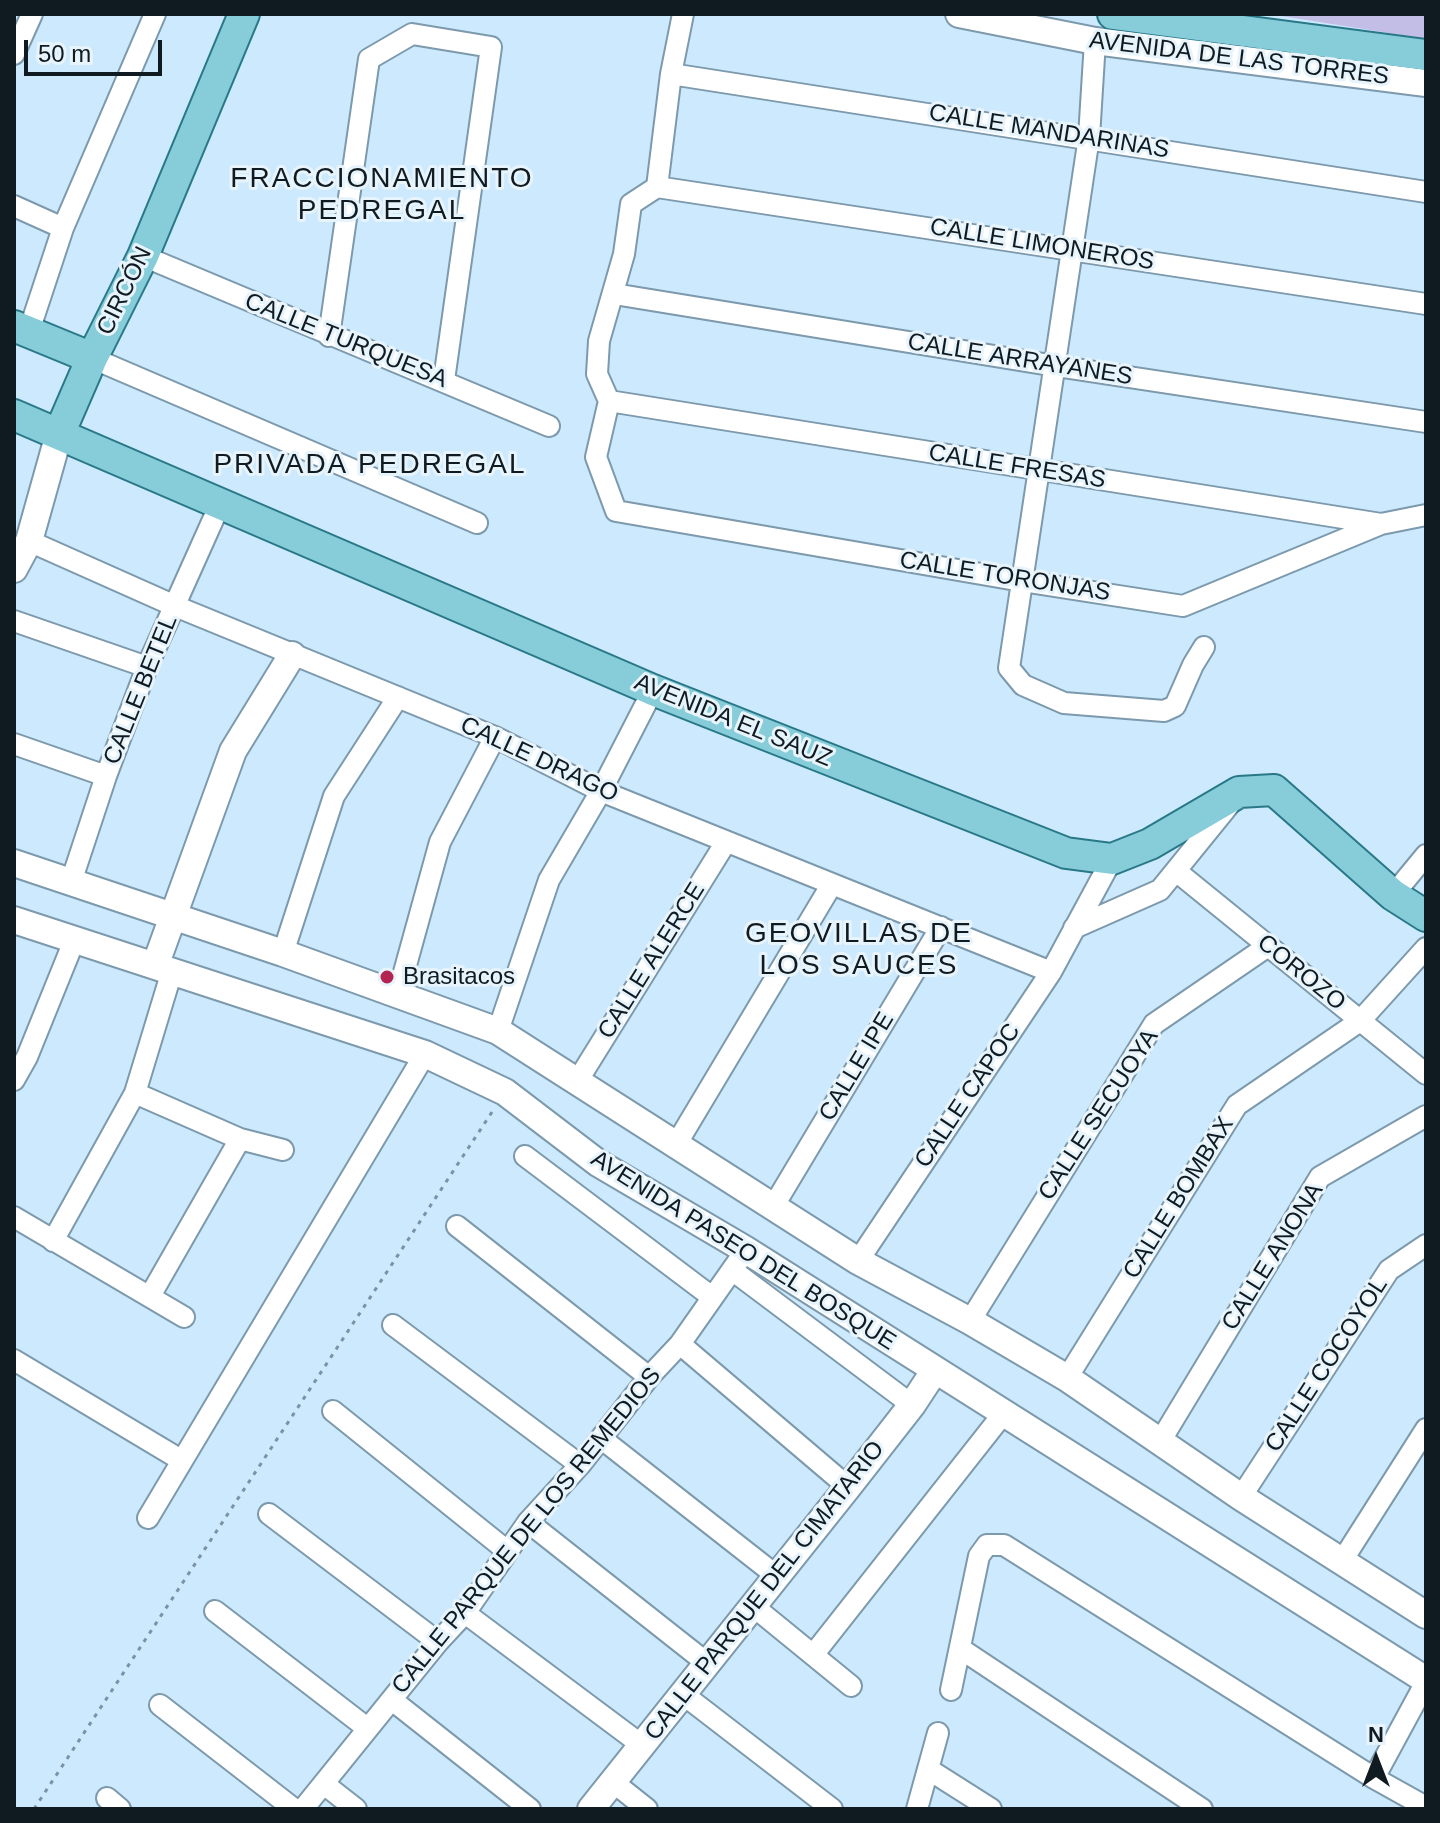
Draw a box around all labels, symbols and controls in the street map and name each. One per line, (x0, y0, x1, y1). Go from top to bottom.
scale bar (28, 24, 166, 74)
street label: AVENIDA DE LAS TORRES (1087, 26, 1391, 92)
text: 50 m (38, 40, 91, 67)
street label: CALLE MANDARINAS (927, 99, 1171, 165)
district label: FRACCIONAMIENTO PEDREGAL (230, 162, 534, 228)
street label: CALLE LIMONEROS (928, 213, 1156, 277)
street label: CIRCÓN (91, 242, 159, 340)
street label: CALLE TURQUESA (240, 287, 452, 395)
street label: CALLE ARRAYANES (906, 328, 1134, 392)
street label: CALLE FRESAS (926, 439, 1108, 495)
district label: PRIVADA PEDREGAL (213, 448, 527, 482)
street label: CALLE TORONJAS (898, 546, 1112, 608)
street label: CALLE BETEL (98, 611, 184, 769)
street label: AVENIDA EL SAUZ (630, 668, 836, 774)
street label: CALLE DRAGO (456, 711, 622, 809)
street label: CALLE ALERCE (592, 878, 712, 1044)
district label: GEOVILLAS DE LOS SAUCES (745, 917, 973, 983)
street label: COROZO (1251, 929, 1351, 1017)
place label: Brasitacos (403, 963, 515, 991)
marker: Brasitacos (378, 968, 396, 986)
street label: CALLE IPE (813, 1008, 901, 1126)
street label: CALLE CAPOC (909, 1018, 1027, 1174)
street label: CALLE SECUOYA (1033, 1024, 1165, 1206)
street label: CALLE BOMBAX (1118, 1112, 1240, 1284)
street label: AVENIDA PASEO DEL BOSQUE (585, 1145, 901, 1357)
street label: CALLE ANONA (1216, 1178, 1330, 1336)
street label: CALLE COCOYOL (1260, 1272, 1394, 1458)
street label: CALLE PARQUE DE LOS REMEDIOS (386, 1362, 668, 1700)
street label: CALLE PARQUE DEL CIMATARIO (639, 1436, 891, 1746)
north arrow (1336, 1719, 1416, 1799)
text: N (1368, 1722, 1384, 1747)

